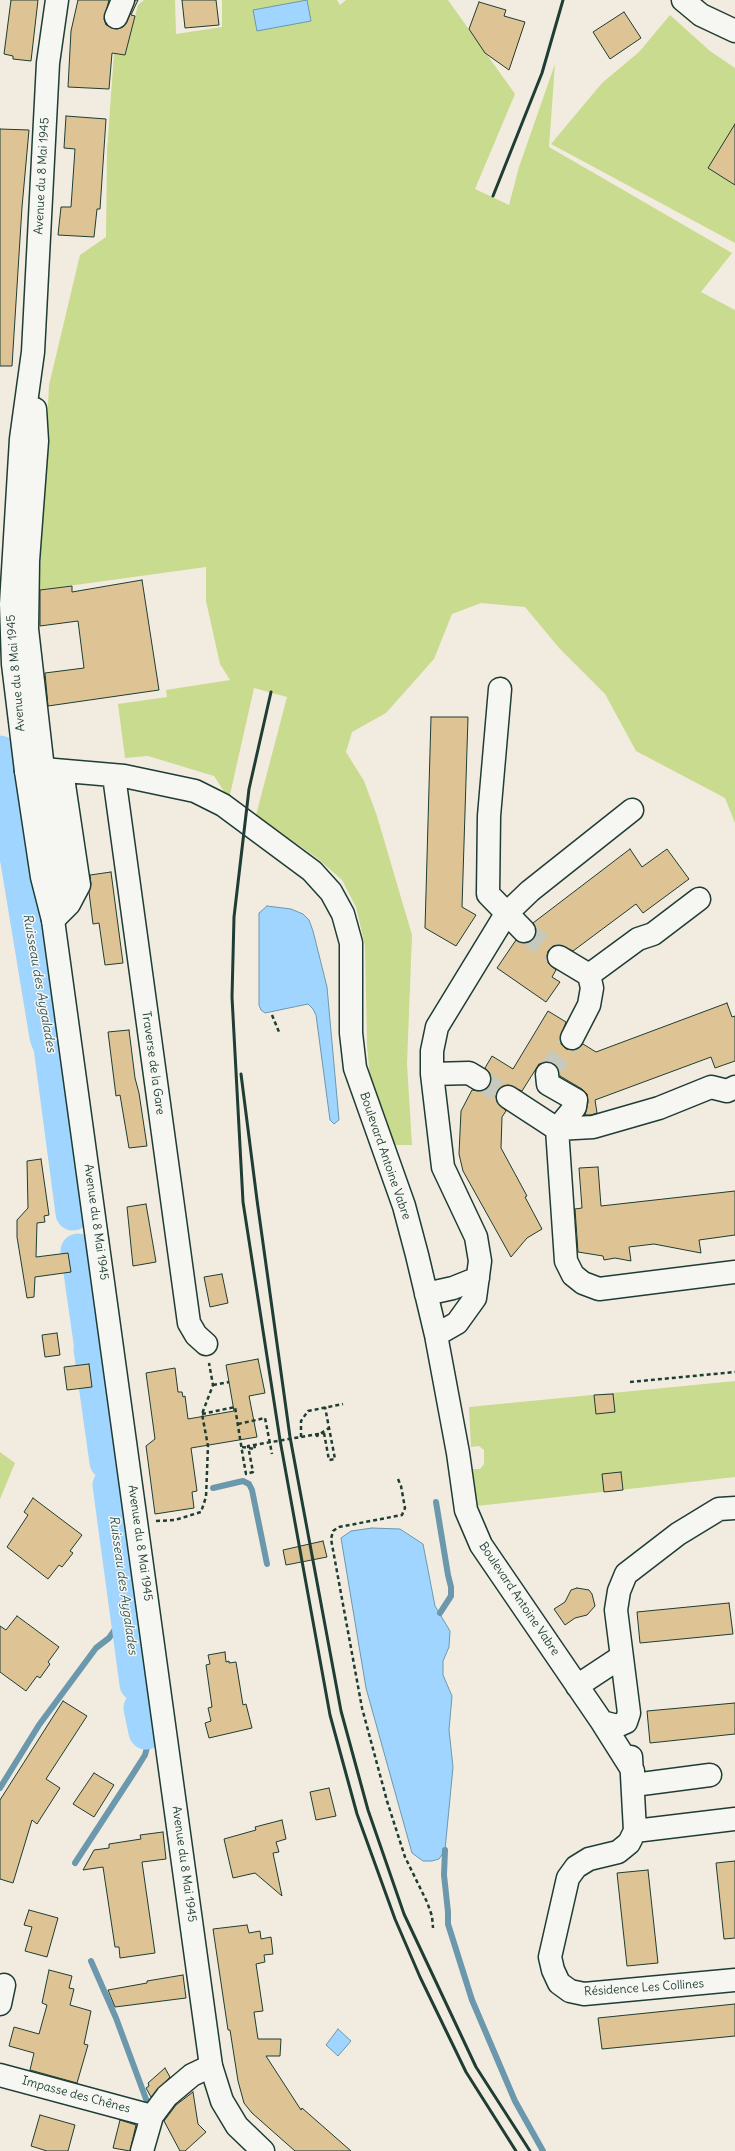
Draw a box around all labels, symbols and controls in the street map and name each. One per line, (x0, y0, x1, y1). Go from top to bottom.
street label: Avenue du 8 Mai 1945 (32, 117, 52, 235)
street label: Avenue du 8 Mai 1945 (4, 614, 28, 732)
water label: Ruisseau des Aygalades (19, 913, 59, 1053)
street label: Traverse de la Gare (139, 1010, 167, 1116)
street label: Boulevard Antoine Vabre (356, 1090, 414, 1222)
street label: Avenue du 8 Mai 1945 (81, 1163, 111, 1281)
street label: Avenue du 8 Mai 1945 (125, 1484, 155, 1602)
water label: Ruisseau des Aygalades (106, 1514, 140, 1656)
street label: Boulevard Antoine Vabre (476, 1539, 562, 1659)
street label: Avenue du 8 Mai 1945 (169, 1805, 199, 1923)
street label: Résidence Les Collines (584, 1977, 704, 1999)
street label: Impasse des Chênes (20, 2074, 132, 2116)

